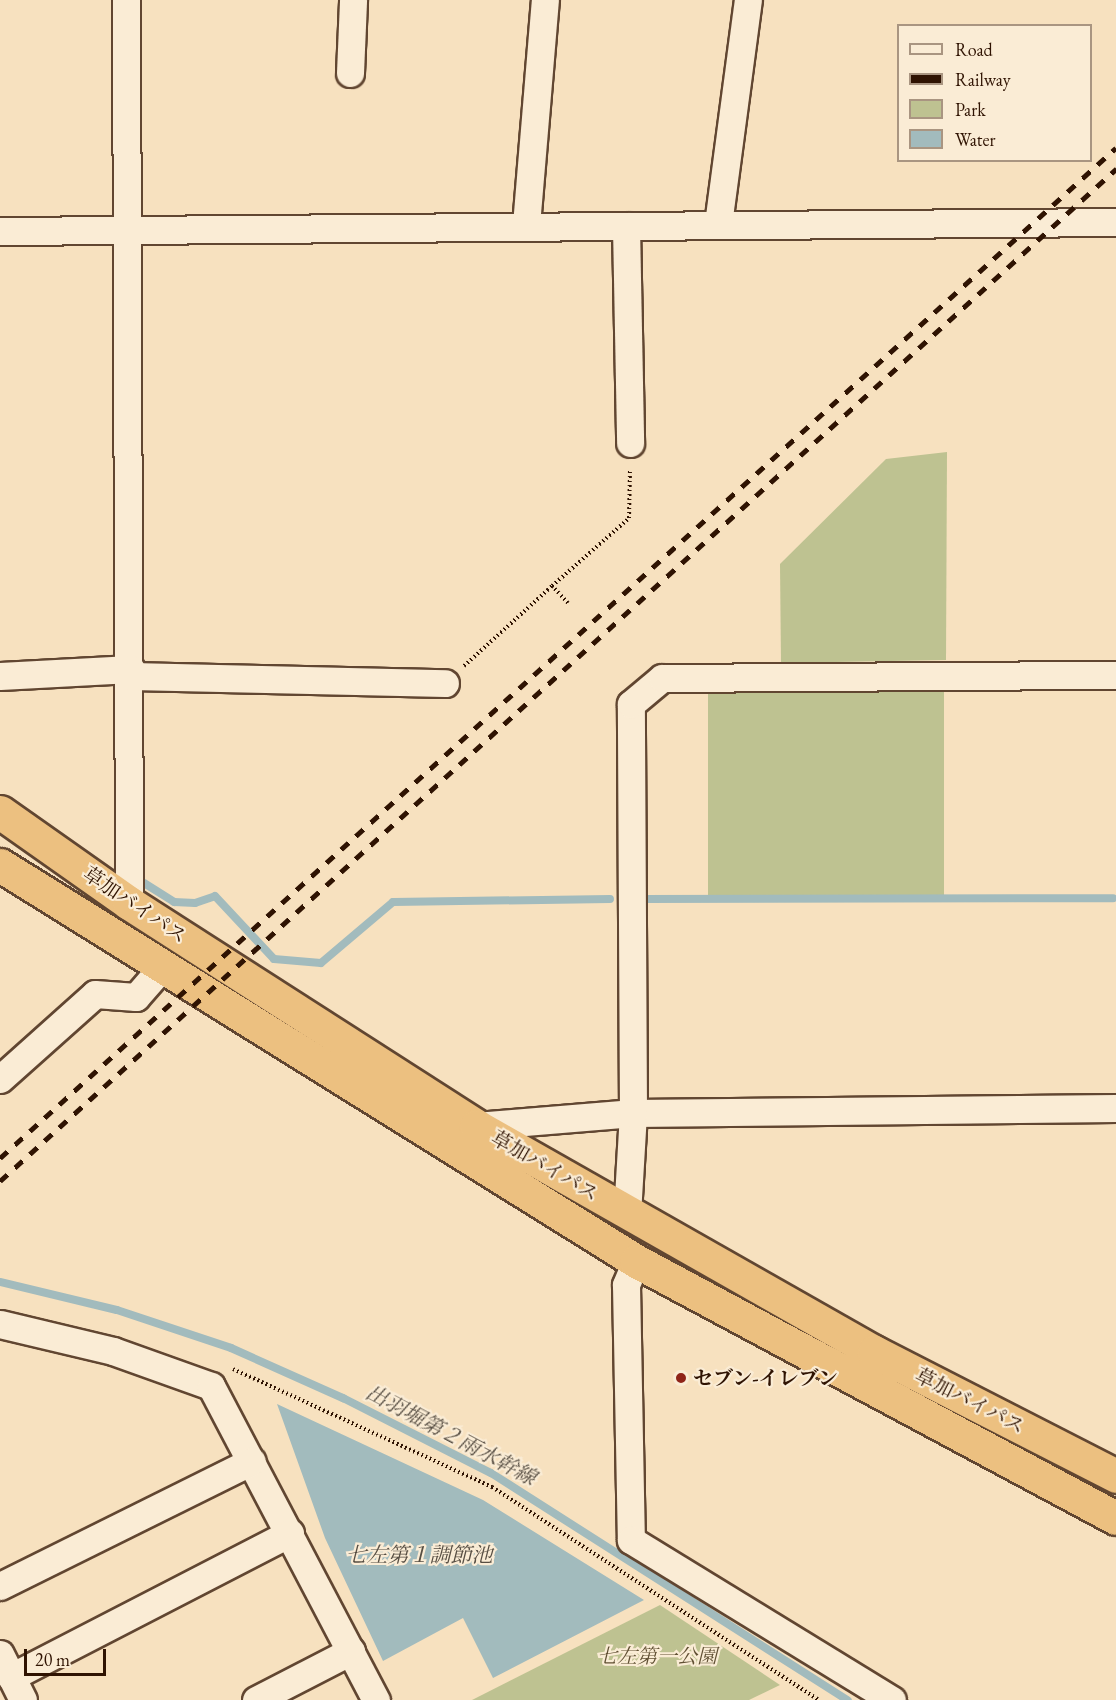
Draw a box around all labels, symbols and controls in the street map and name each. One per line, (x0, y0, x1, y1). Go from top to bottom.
legend (897, 24, 1092, 162)
text: Road (955, 38, 993, 61)
text: Railway (955, 68, 1011, 91)
text: Park (955, 98, 986, 121)
text: Water (955, 128, 996, 151)
street label: 草加バイパス (79, 862, 191, 948)
street label: 草加バイパス (487, 1126, 603, 1206)
street label: 草加バイパス (911, 1363, 1029, 1439)
place label: セブン-イレブン (693, 1366, 839, 1390)
marker: セブン-イレブン (674, 1371, 688, 1385)
water label: 出羽堀第２雨水幹線 (362, 1380, 540, 1490)
water label: 七左第１調節池 (346, 1542, 492, 1568)
scale bar (27, 1637, 110, 1675)
park label: 七左第一公園 (597, 1644, 717, 1668)
text: 20 m (35, 1648, 70, 1671)

